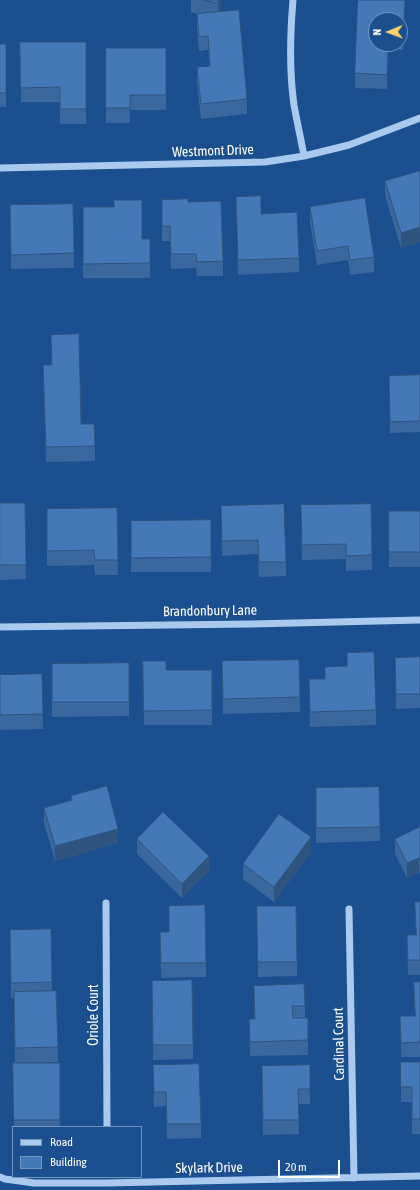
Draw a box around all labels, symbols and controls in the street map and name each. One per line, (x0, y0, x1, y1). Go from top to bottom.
north arrow (368, 12, 408, 52)
text: N (371, 29, 383, 36)
street label: Westmont Drive (172, 141, 254, 161)
street label: Brandonbury Lane (163, 602, 257, 620)
street label: Oriole Court (86, 984, 102, 1046)
street label: Cardinal Court (330, 1007, 348, 1081)
legend (12, 1126, 142, 1178)
text: Road (50, 1135, 73, 1149)
scale bar (280, 1152, 342, 1178)
text: Building (50, 1155, 87, 1169)
street label: Skylark Drive (175, 1159, 243, 1177)
text: 20 m (285, 1160, 307, 1174)

